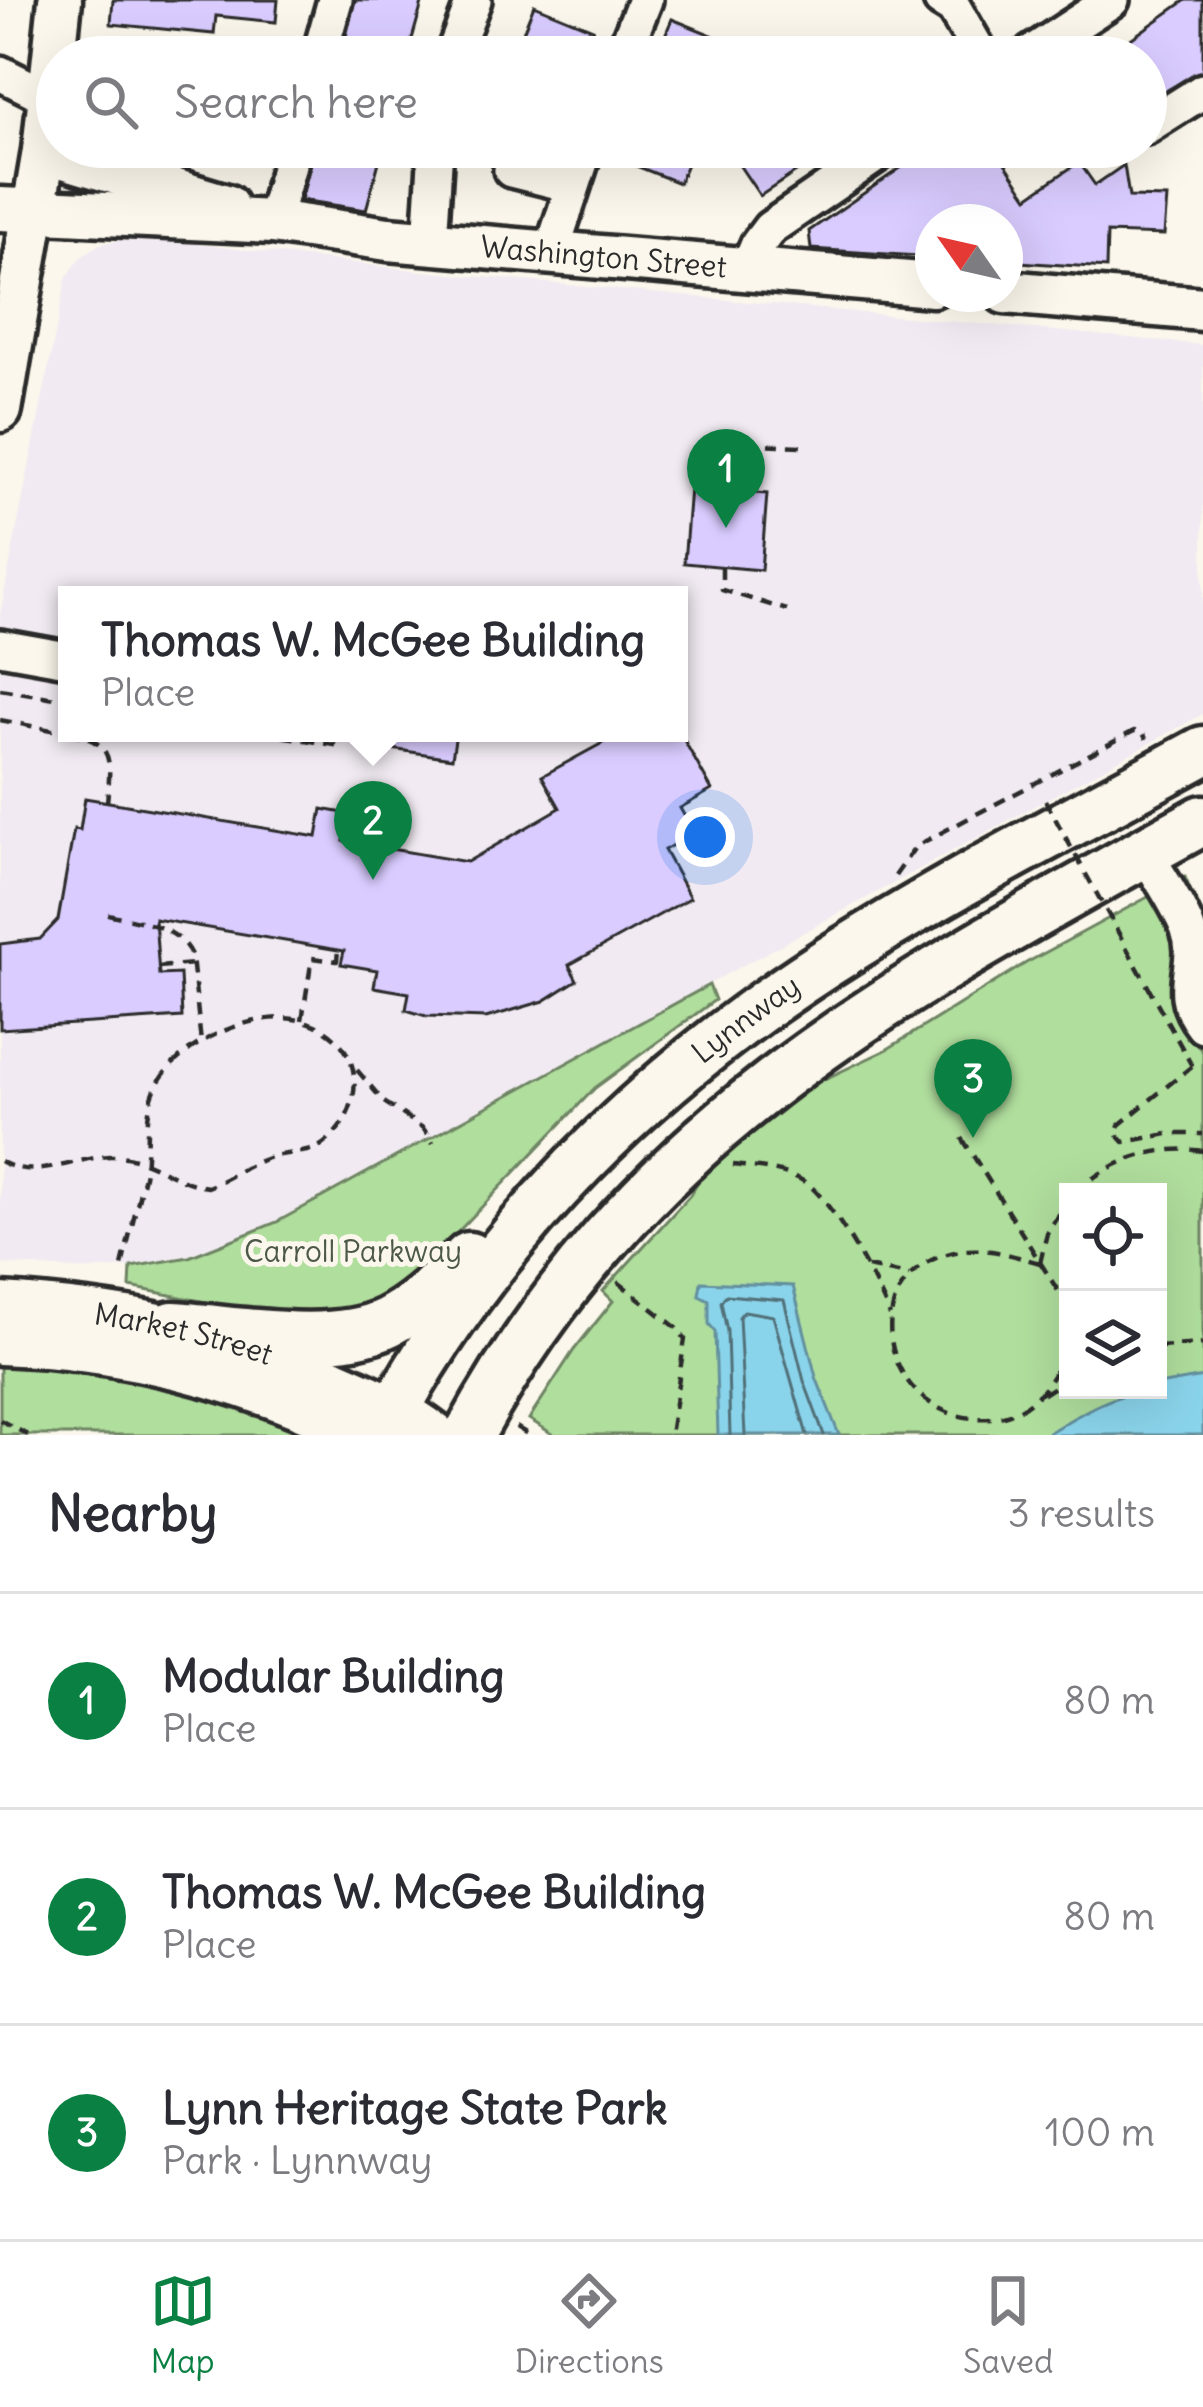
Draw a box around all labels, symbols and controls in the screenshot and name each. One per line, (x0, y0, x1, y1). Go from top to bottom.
search box (36, 36, 1167, 168)
icon: search (78, 69, 144, 135)
text: Search here (174, 74, 418, 130)
north arrow (915, 204, 1023, 312)
street label: Washington Street (479, 227, 728, 286)
pin: 1 (687, 429, 765, 528)
popup (58, 586, 688, 742)
text: Thomas W. McGee Building (101, 612, 645, 668)
text: Place (101, 668, 195, 717)
pin: 2 (334, 781, 412, 880)
your location (675, 807, 735, 867)
street label: Lynnway (684, 966, 807, 1071)
pin: 3 (934, 1039, 1012, 1138)
map controls (1059, 1183, 1167, 1399)
button: locate (1059, 1183, 1167, 1291)
park label: Carroll Parkway (244, 1232, 462, 1270)
button: layers (1059, 1291, 1167, 1399)
street label: Market Street (92, 1294, 278, 1373)
text: Nearby (48, 1481, 217, 1545)
text: 3 results (1008, 1489, 1155, 1538)
text: Modular Building (162, 1648, 505, 1704)
text: 1 (79, 1676, 95, 1725)
text: 80 m (1063, 1676, 1155, 1725)
text: Place (162, 1704, 256, 1753)
text: Thomas W. McGee Building (162, 1864, 706, 1920)
text: 2 (76, 1892, 98, 1941)
text: 80 m (1063, 1892, 1155, 1941)
text: Place (162, 1920, 256, 1969)
text: Lynn Heritage State Park (162, 2080, 668, 2136)
text: 3 (76, 2108, 98, 2157)
text: 100 m (1045, 2108, 1155, 2157)
text: Park · Lynnway (162, 2136, 432, 2185)
tab: Map (150, 2268, 216, 2382)
tab: Directions (515, 2268, 664, 2382)
tab: Saved (963, 2268, 1053, 2382)

